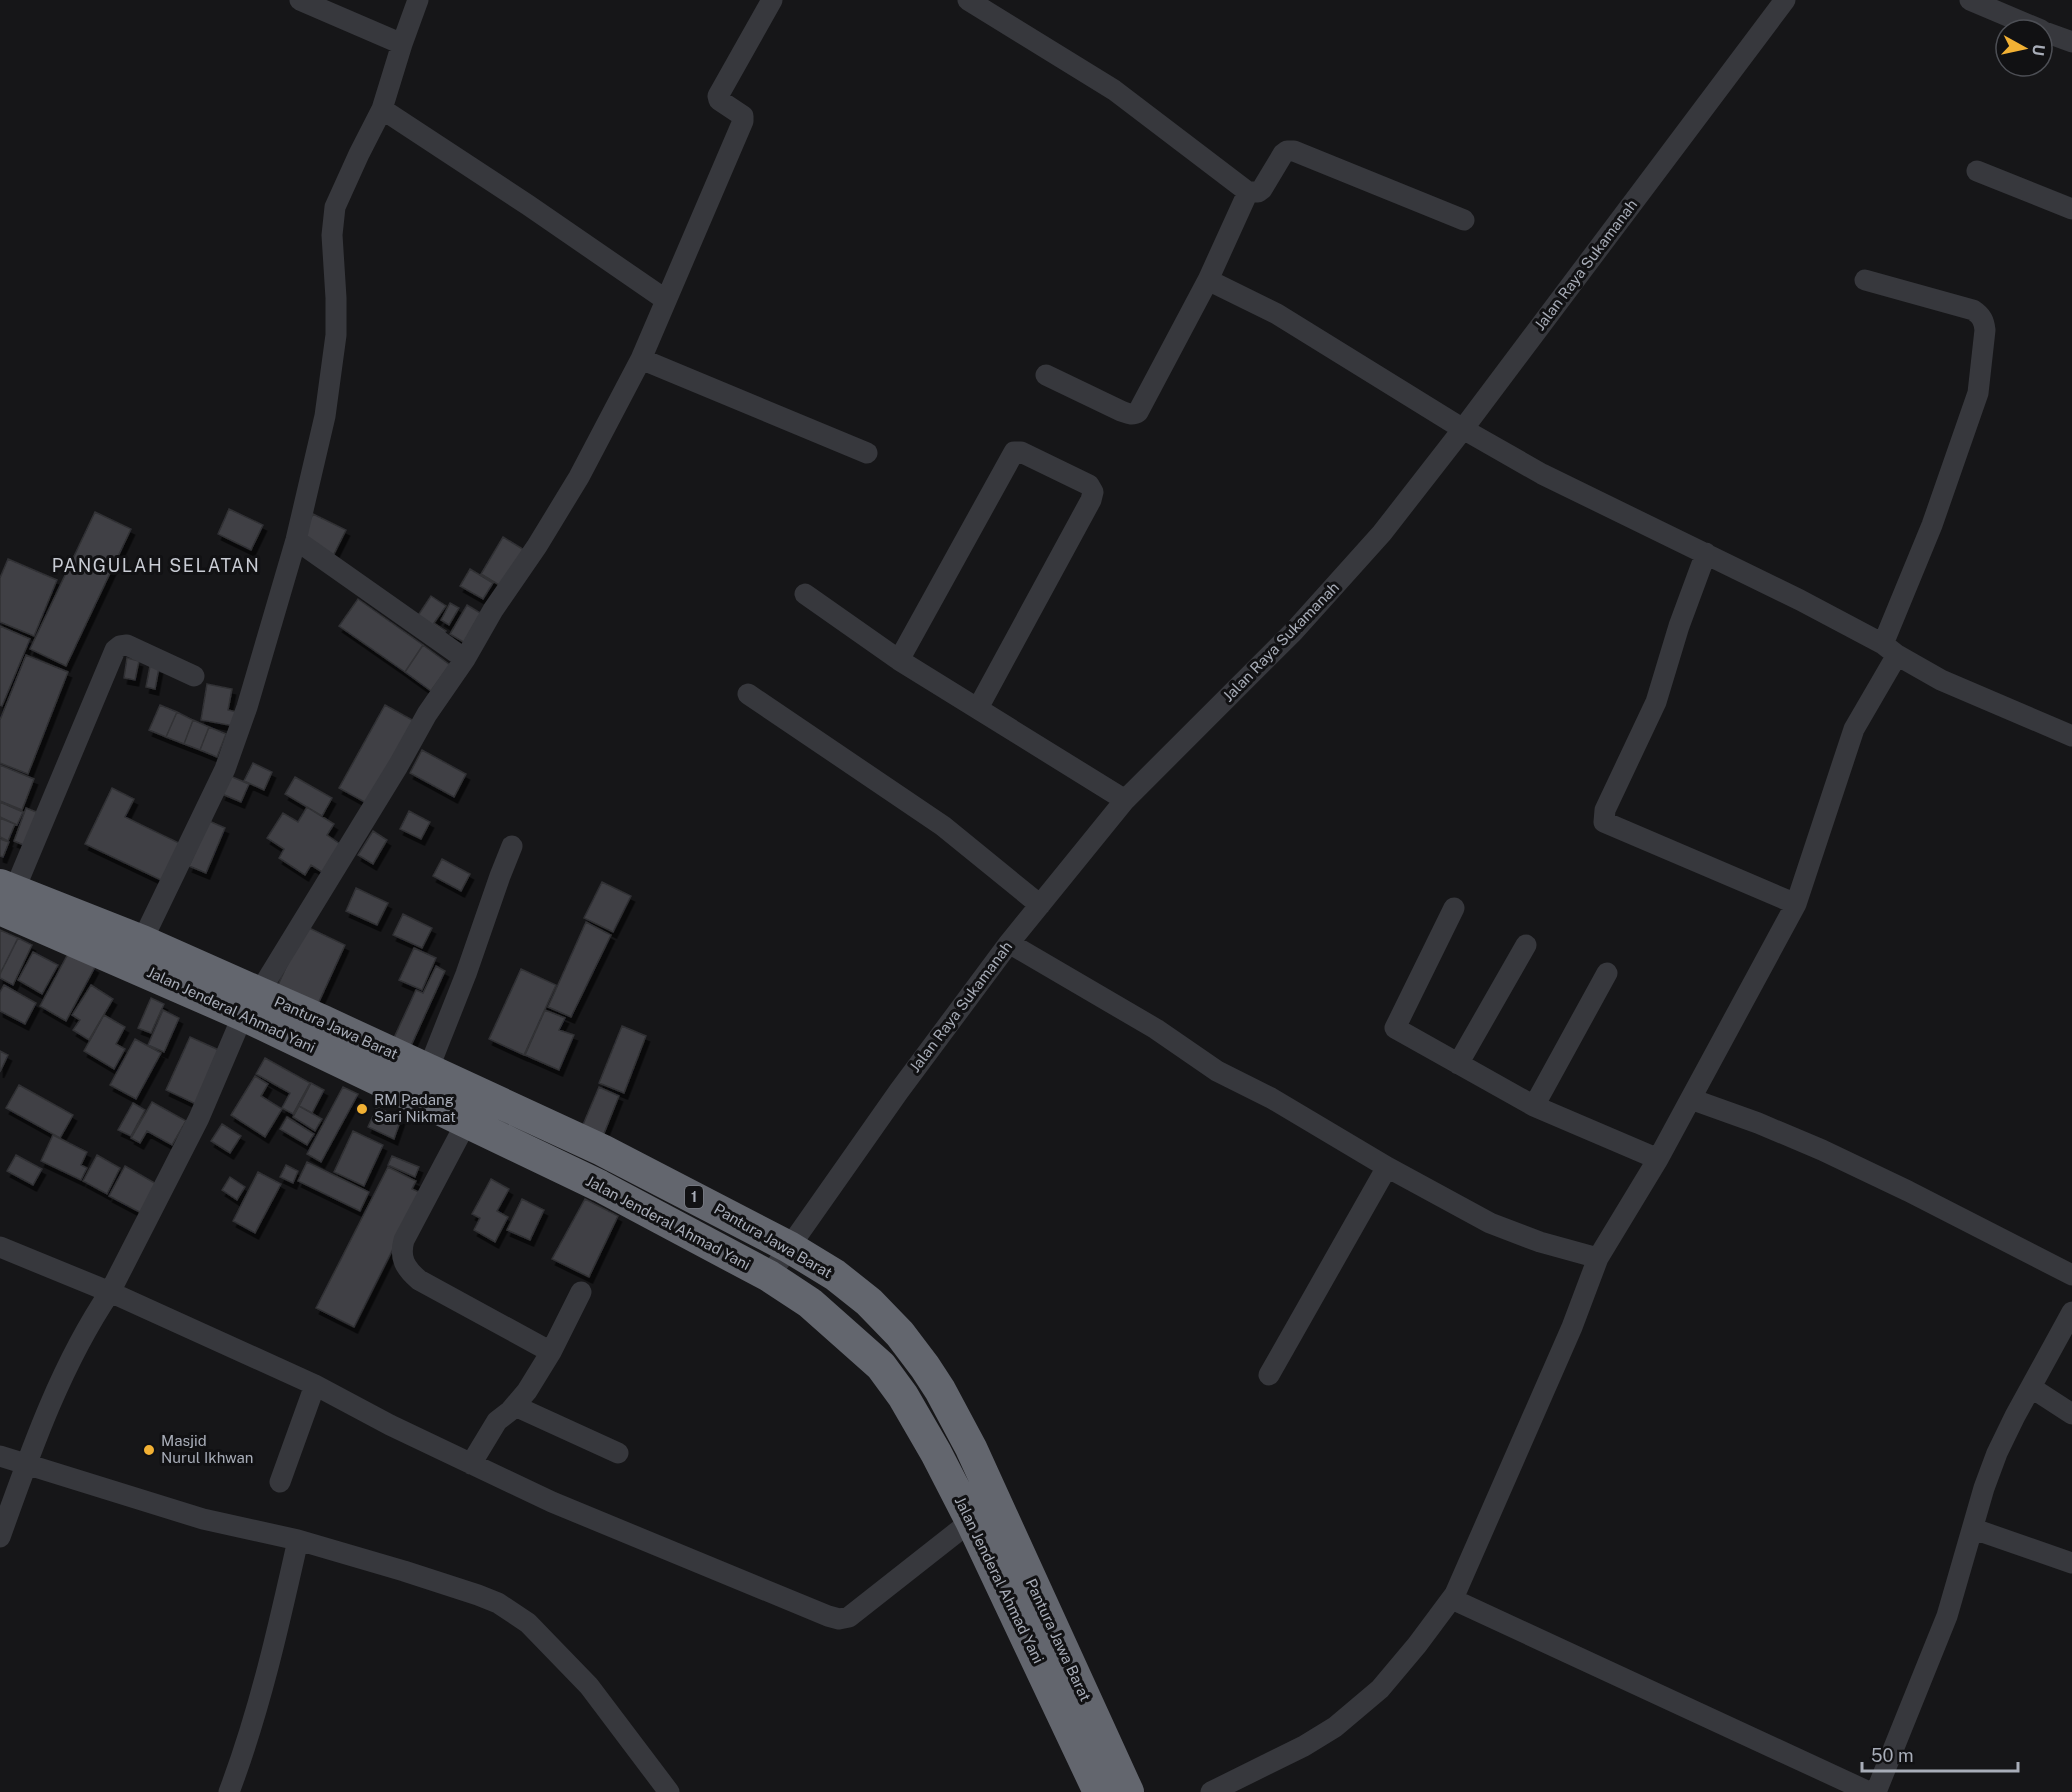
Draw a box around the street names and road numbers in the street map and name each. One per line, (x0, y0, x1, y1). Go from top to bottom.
street label: Jalan Raya Sukamanah (1531, 196, 1640, 333)
street label: Jalan Raya Sukamanah (1219, 578, 1342, 705)
street label: Jalan Raya Sukamanah (906, 938, 1015, 1075)
street label: Jalan Jenderal Ahmad Yani (144, 963, 318, 1056)
street label: Pantura Jawa Barat (272, 993, 401, 1062)
street label: Jalan Jenderal Ahmad Yani (583, 1172, 753, 1273)
road number: 1 (685, 1186, 703, 1208)
street label: Pantura Jawa Barat (711, 1200, 835, 1281)
street label: Jalan Jenderal Ahmad Yani (952, 1494, 1047, 1666)
street label: Pantura Jawa Barat (1023, 1576, 1094, 1704)

